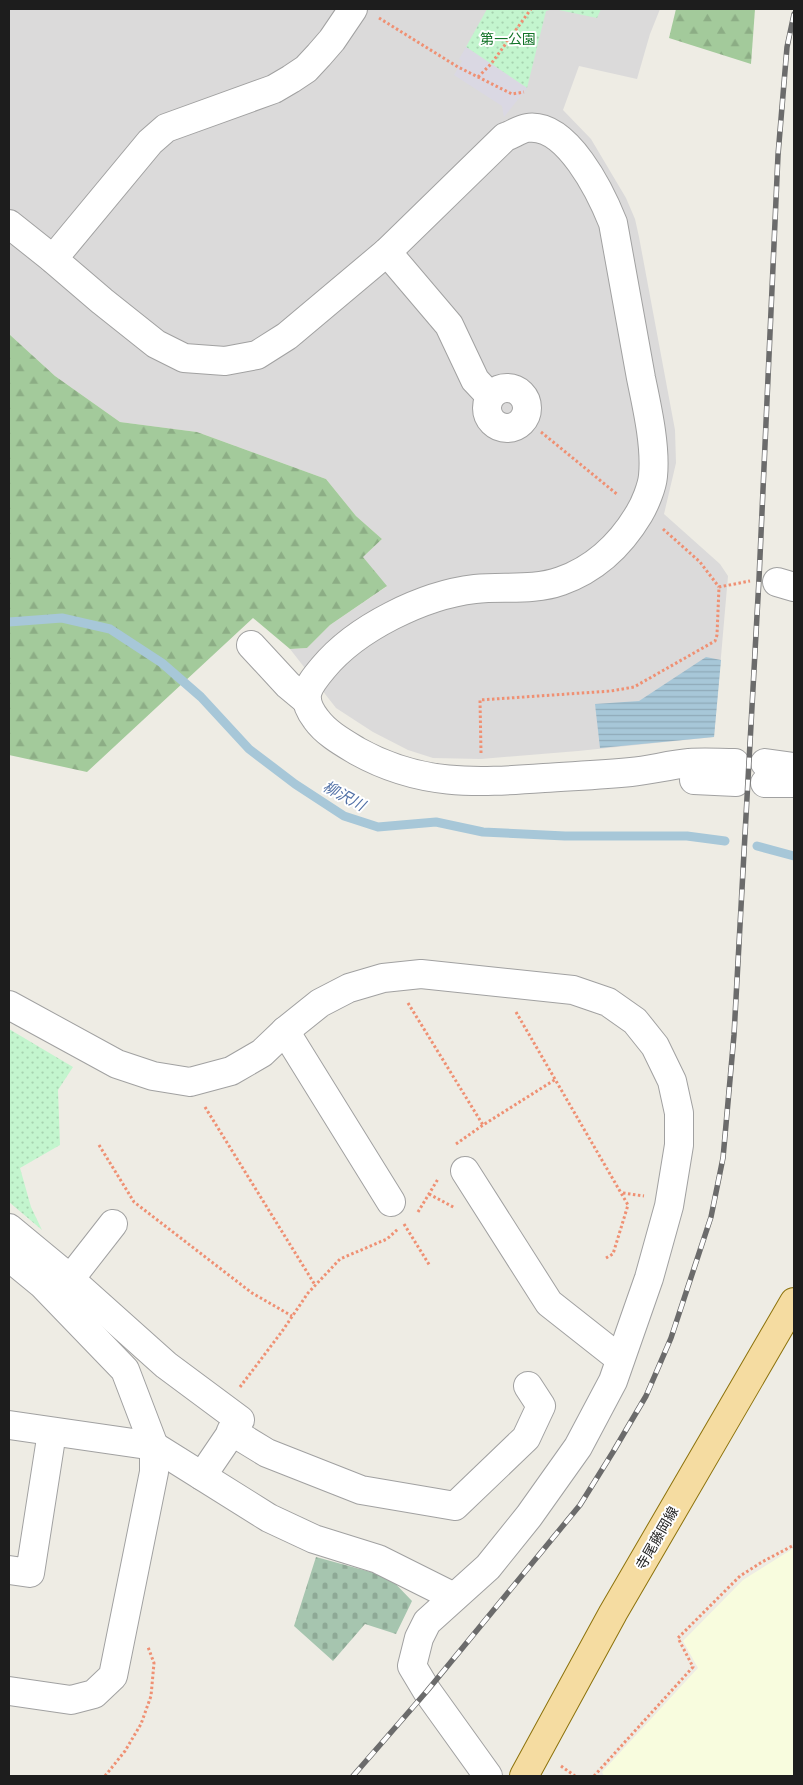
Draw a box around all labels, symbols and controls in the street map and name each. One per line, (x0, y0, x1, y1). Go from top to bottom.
park label: 第一公園 (480, 30, 536, 48)
water label: 柳沢川 (320, 777, 370, 815)
street label: 寺尾藤岡線 (632, 1503, 682, 1573)

